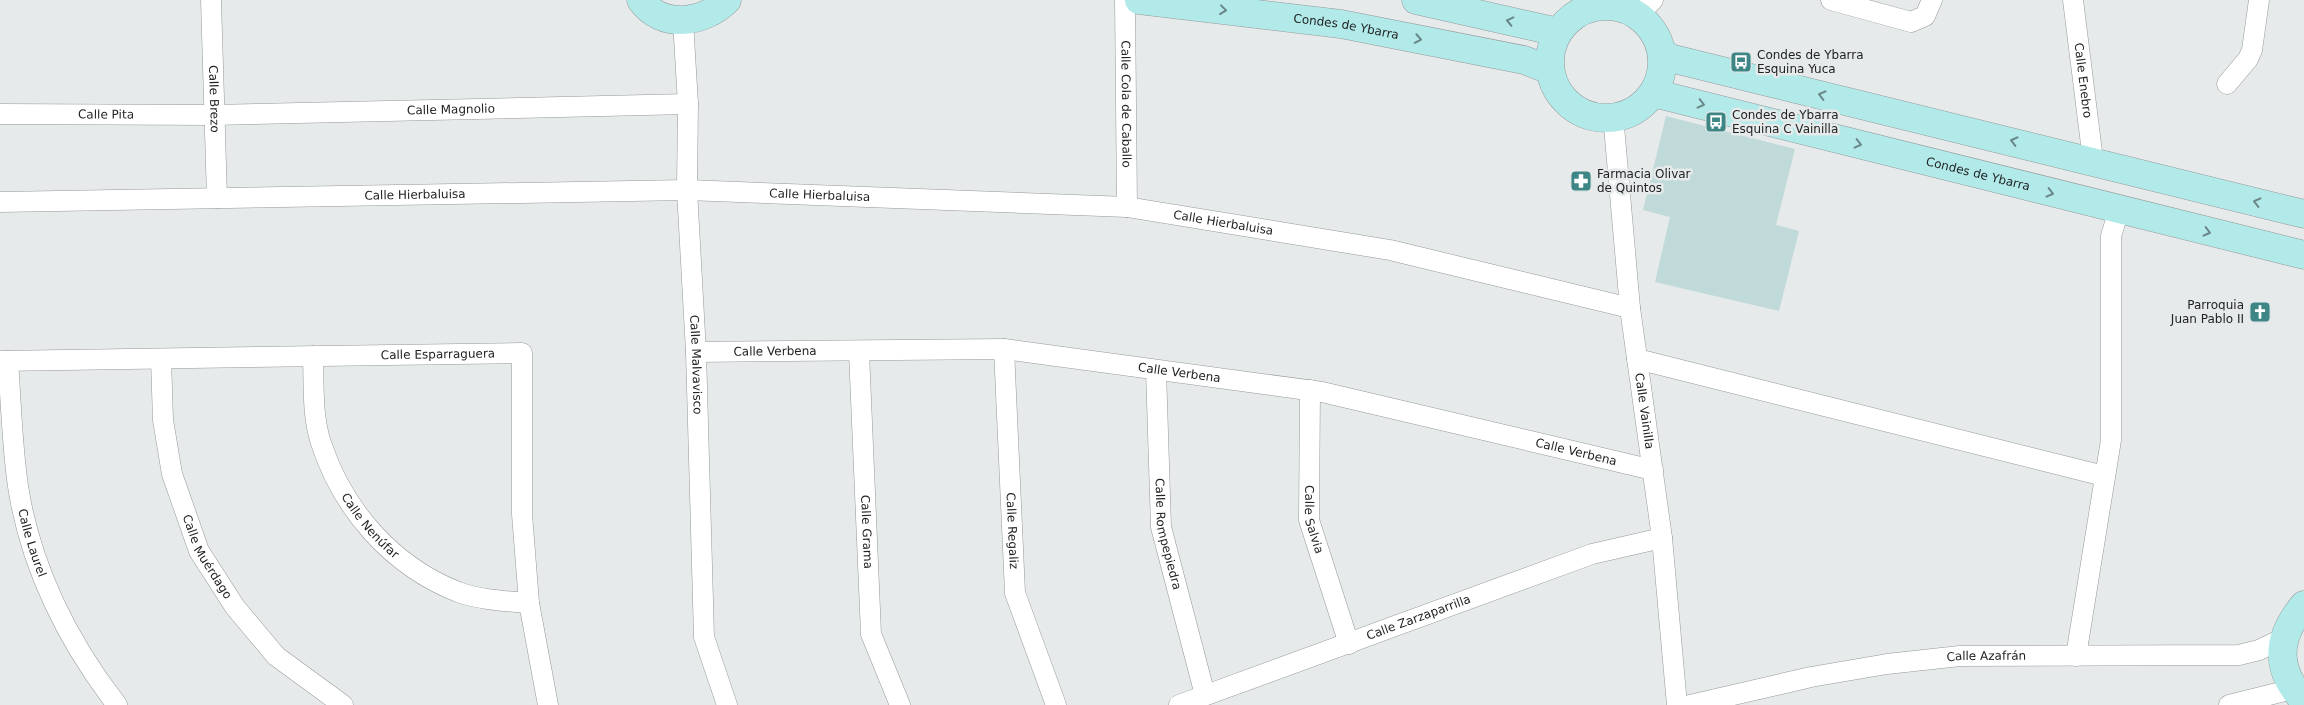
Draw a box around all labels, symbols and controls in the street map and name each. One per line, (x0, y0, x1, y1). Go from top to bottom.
one-way arrow (1219, 4, 1227, 15)
street label: Condes de Ybarra (1293, 11, 1400, 42)
one-way arrow (1506, 16, 1515, 27)
one-way arrow (1413, 33, 1422, 44)
street label: Calle Cola de Caballo (1118, 40, 1134, 168)
street label: Calle Enebro (2071, 42, 2095, 119)
place label: Condes de Ybarra Esquina Yuca (1757, 48, 1864, 76)
bus stop icon: Condes de Ybarra Esquina Yuca (1729, 50, 1753, 74)
street label: Calle Brezo (206, 65, 222, 133)
one-way arrow (1818, 90, 1827, 101)
one-way arrow (1696, 99, 1704, 109)
street label: Calle Magnolio (407, 101, 495, 118)
street label: Calle Pita (78, 107, 134, 122)
place label: Condes de Ybarra Esquina C Vainilla (1732, 108, 1839, 136)
bus stop icon: Condes de Ybarra Esquina C Vainilla (1704, 110, 1728, 134)
one-way arrow (2010, 136, 2019, 147)
one-way arrow (1854, 138, 1863, 149)
street label: Condes de Ybarra (1925, 154, 2032, 194)
place label: Farmacia Olivar de Quintos (1597, 167, 1691, 195)
pharmacy icon: Farmacia Olivar de Quintos (1569, 169, 1593, 193)
street label: Calle Hierbaluisa (769, 186, 871, 204)
street label: Calle Hierbaluisa (364, 187, 466, 203)
one-way arrow (2045, 187, 2053, 197)
one-way arrow (2252, 197, 2261, 208)
street label: Calle Hierbaluisa (1172, 208, 1274, 238)
one-way arrow (2203, 226, 2212, 237)
place label: Parroquia Juan Pablo II (2170, 298, 2244, 326)
church icon: Parroquia Juan Pablo II (2248, 300, 2272, 324)
street label: Calle Malvavisco (687, 314, 705, 415)
street label: Calle Verbena (733, 344, 817, 359)
street label: Calle Esparraguera (381, 346, 495, 362)
street label: Calle Verbena (1137, 360, 1222, 385)
street label: Calle Vainilla (1632, 372, 1657, 450)
street label: Calle Verbena (1534, 436, 1618, 468)
street label: Calle Rompepiedra (1152, 478, 1184, 591)
street label: Calle Salvia (1302, 485, 1326, 555)
street label: Calle Nenúfar (338, 491, 402, 562)
street label: Calle Regaliz (1003, 492, 1021, 570)
street label: Calle Grama (858, 494, 875, 569)
street label: Calle Laurel (15, 507, 49, 579)
street label: Calle Muérdago (180, 513, 235, 601)
street label: Calle Zarzaparrilla (1364, 592, 1473, 643)
street label: Calle Azafrán (1946, 649, 2026, 664)

